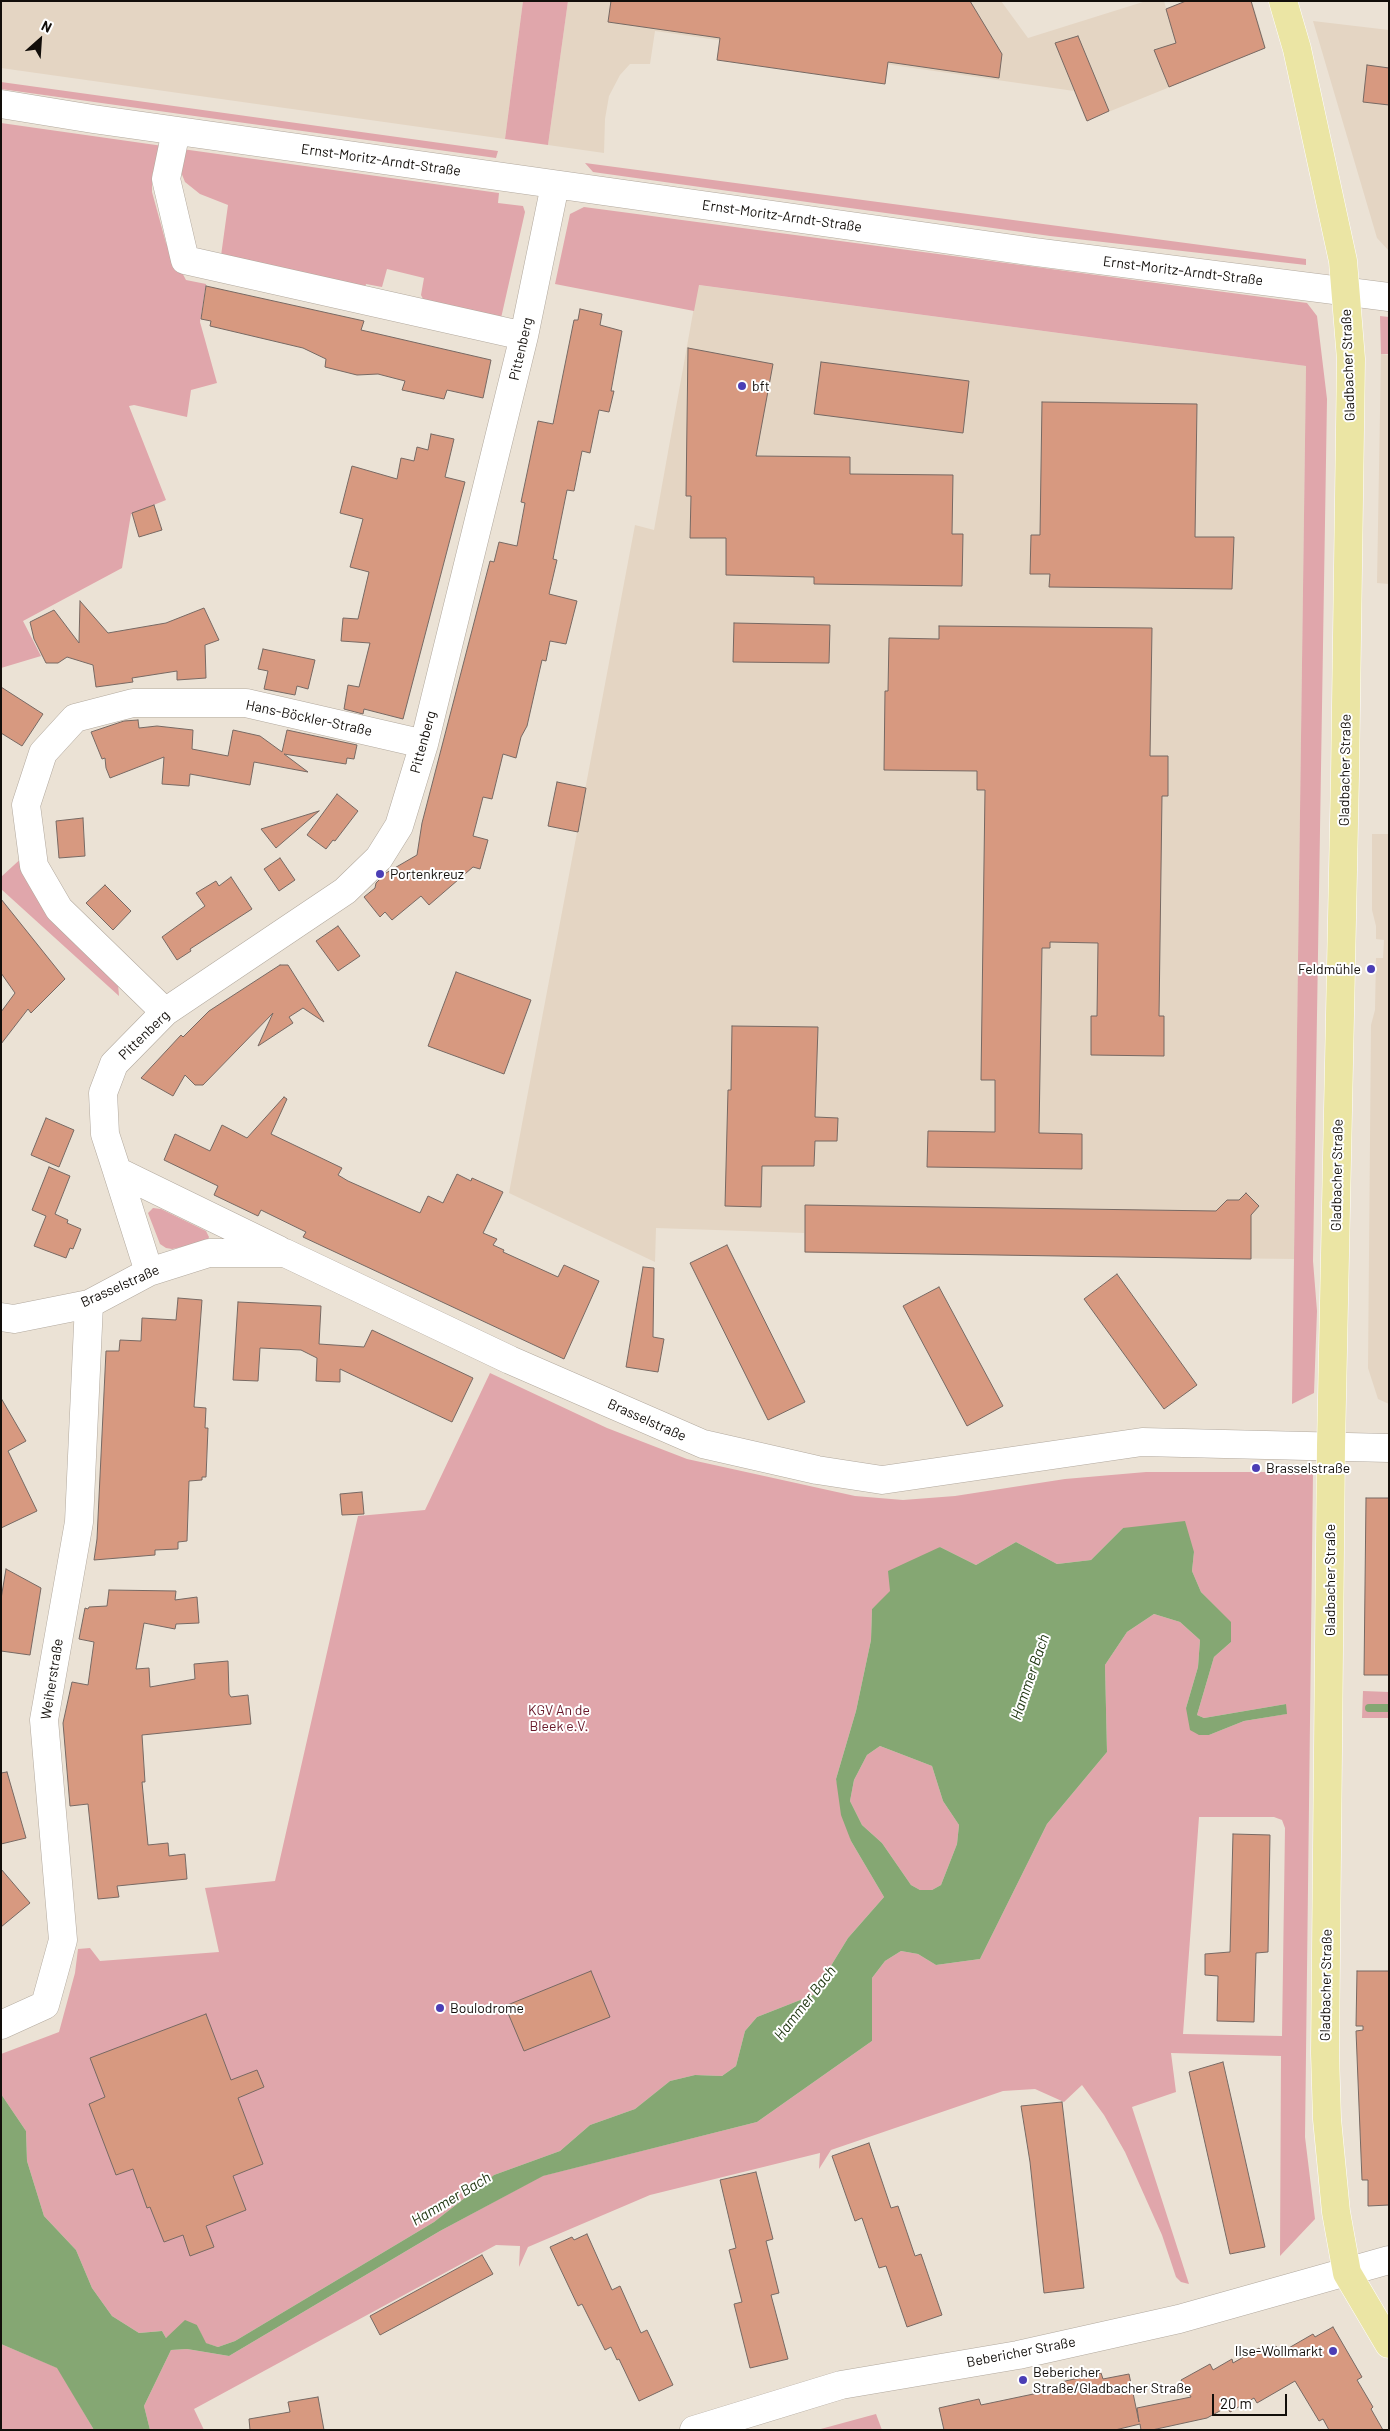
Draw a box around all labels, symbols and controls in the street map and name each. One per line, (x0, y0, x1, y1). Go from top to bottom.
north arrow (15, 15, 65, 65)
text: N (39, 16, 55, 36)
street label: Ernst-Moritz-Arndt-Straße (300, 140, 462, 180)
street label: Ernst-Moritz-Arndt-Straße (701, 196, 863, 236)
street label: Ernst-Moritz-Arndt-Straße (1102, 253, 1264, 289)
street label: Gladbacher Straße (1338, 309, 1358, 421)
street label: Pittenberg (506, 316, 536, 382)
place label: bft (752, 378, 770, 394)
marker: bft (736, 380, 748, 392)
street label: Hans-Böckler-Straße (244, 696, 374, 740)
street label: Pittenberg (407, 709, 439, 775)
street label: Gladbacher Straße (1336, 714, 1354, 826)
place label: Portenkreuz (390, 866, 464, 882)
marker: Portenkreuz (374, 868, 386, 880)
place label: Feldmühle (1298, 961, 1361, 977)
marker: Feldmühle (1365, 963, 1377, 975)
street label: Pittenberg (115, 1007, 173, 1063)
street label: Gladbacher Straße (1328, 1119, 1346, 1231)
street label: Brasselstraße (78, 1261, 162, 1311)
street label: Brasselstraße (605, 1395, 689, 1445)
place label: Brasselstraße (1266, 1460, 1350, 1476)
marker: Brasselstraße (1250, 1462, 1262, 1474)
street label: Gladbacher Straße (1322, 1524, 1338, 1636)
water label: Hammer Bach (1007, 1632, 1053, 1722)
street label: Weiherstraße (37, 1637, 67, 1721)
park label: KGV An de Bleek e.V. (528, 1702, 590, 1734)
street label: Gladbacher Straße (1317, 1929, 1335, 2041)
water label: Hammer Bach (770, 1962, 840, 2044)
place label: Boulodrome (450, 2000, 524, 2016)
marker: Boulodrome (434, 2002, 446, 2014)
water label: Hammer Bach (408, 2168, 494, 2230)
street label: Bebericher Straße (965, 2333, 1077, 2371)
place label: Ilse-Wollmarkt (1235, 2343, 1323, 2359)
marker: Ilse-Wollmarkt (1327, 2345, 1339, 2357)
place label: Bebericher Straße/Gladbacher Straße (1033, 2364, 1191, 2396)
marker: Bebericher Straße/Gladbacher Straße (1017, 2374, 1029, 2386)
scale bar (1215, 2384, 1290, 2416)
text: 20 m (1220, 2394, 1252, 2412)

